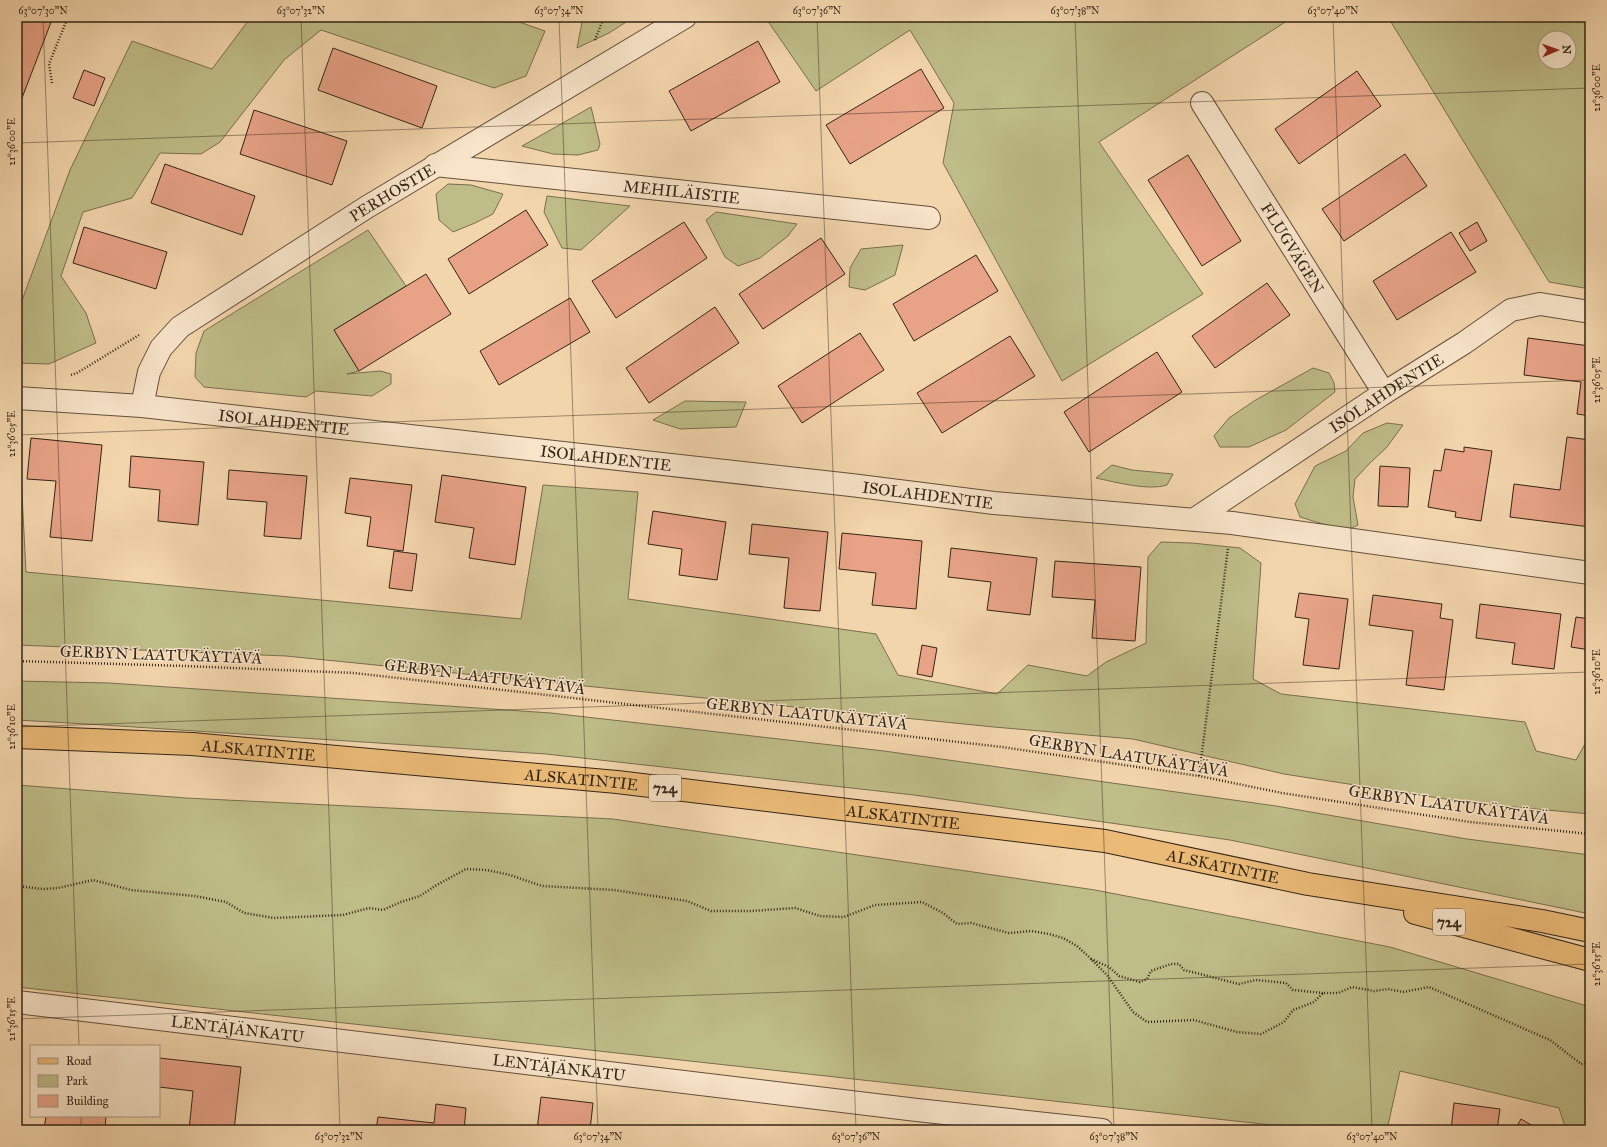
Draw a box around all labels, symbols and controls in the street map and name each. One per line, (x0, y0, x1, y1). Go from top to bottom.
text: 63°07'30"N (18, 5, 68, 17)
text: 63°07'32"N (277, 5, 326, 17)
text: 63°07'34"N (534, 5, 584, 17)
text: 63°07'36"N (793, 5, 842, 17)
text: 63°07'38"N (1051, 5, 1100, 17)
text: 63°07'40"N (1308, 5, 1359, 17)
north arrow (1537, 30, 1577, 70)
text: N (1560, 45, 1573, 55)
text: 21°36'00"E (1591, 64, 1603, 112)
text: 21°36'00"E (6, 118, 18, 166)
street label: PERHOSTIE (346, 160, 438, 226)
street label: MEHILÄISTIE (622, 176, 741, 208)
street label: FLUGVÄGEN (1257, 199, 1328, 297)
street label: ISOLAHDENTIE (1326, 349, 1447, 437)
text: 21°36'05"E (1591, 357, 1603, 403)
street label: ISOLAHDENTIE (217, 406, 350, 439)
text: 21°36'05"E (6, 411, 18, 457)
street label: ISOLAHDENTIE (539, 441, 672, 475)
street label: ISOLAHDENTIE (861, 478, 994, 513)
street label: GERBYN LAATUKÄYTÄVÄ (60, 640, 263, 668)
text: 21°36'10"E (1591, 649, 1603, 695)
street label: GERBYN LAATUKÄYTÄVÄ (383, 654, 587, 698)
street label: GERBYN LAATUKÄYTÄVÄ (705, 692, 909, 734)
text: 21°36'10"E (6, 704, 18, 750)
street label: GERBYN LAATUKÄYTÄVÄ (1028, 729, 1231, 781)
street label: ALSKATINTIE (200, 736, 316, 765)
street label: ALSKATINTIE (523, 765, 639, 794)
road number: 724 (649, 775, 681, 801)
street label: GERBYN LAATUKÄYTÄVÄ (1347, 780, 1551, 828)
street label: ALSKATINTIE (844, 801, 961, 833)
street label: ALSKATINTIE (1164, 845, 1281, 888)
road number: 724 (1433, 909, 1465, 935)
text: 21°36'15"E (1591, 942, 1603, 986)
text: 21°36'15"E (6, 997, 18, 1041)
street label: LENTÄJÄNKATU (170, 1012, 305, 1046)
legend (30, 1045, 160, 1117)
street label: LENTÄJÄNKATU (491, 1050, 627, 1085)
text: Road (66, 1054, 92, 1068)
text: Park (66, 1074, 88, 1088)
text: Building (66, 1094, 109, 1109)
text: 63°07'32"N (315, 1131, 364, 1143)
text: 63°07'34"N (573, 1131, 623, 1143)
text: 63°07'36"N (832, 1131, 881, 1143)
text: 63°07'38"N (1090, 1131, 1139, 1143)
text: 63°07'40"N (1347, 1131, 1398, 1143)

